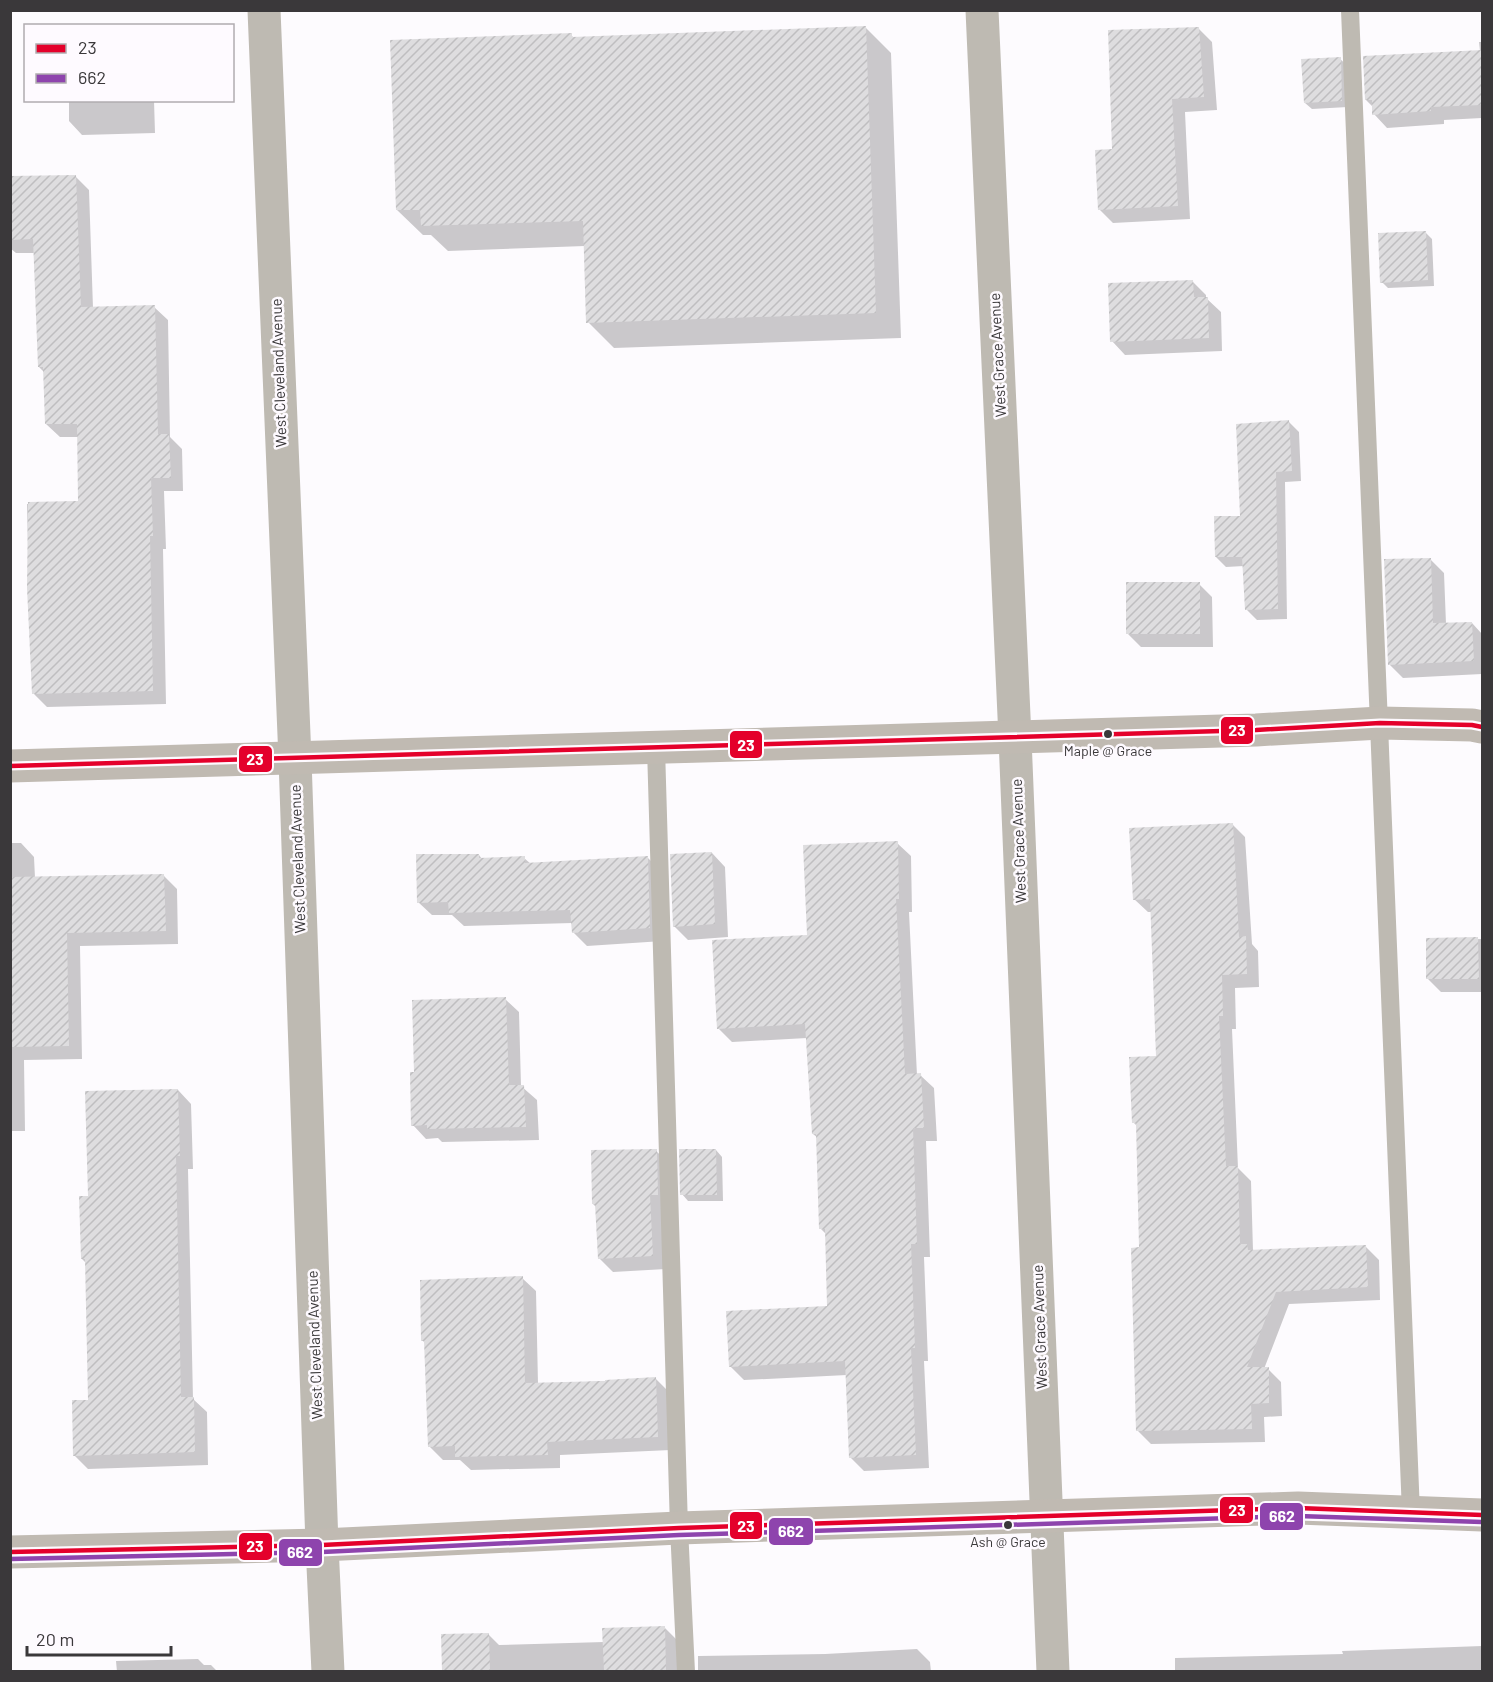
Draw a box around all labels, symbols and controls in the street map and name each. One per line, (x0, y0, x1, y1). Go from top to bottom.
legend (24, 24, 234, 102)
text: 23 (78, 36, 97, 58)
text: 662 (78, 66, 106, 88)
street label: West Grace Avenue (985, 292, 1009, 418)
street label: West Cleveland Avenue (266, 298, 290, 448)
line badge: 23 (1220, 716, 1254, 745)
text: 23 (1228, 720, 1246, 739)
marker: Maple @ Grace (1102, 728, 1114, 740)
line badge: 23 (729, 730, 763, 759)
text: 23 (737, 735, 755, 754)
place label: Maple @ Grace (1064, 742, 1152, 759)
line badge: 23 (238, 745, 273, 773)
text: 23 (246, 749, 264, 768)
street label: West Grace Avenue (1007, 778, 1029, 904)
street label: West Cleveland Avenue (285, 784, 309, 934)
street label: West Grace Avenue (1028, 1264, 1050, 1390)
street label: West Cleveland Avenue (302, 1270, 326, 1420)
line badge: 23 (1219, 1496, 1254, 1524)
text: 23 (1228, 1500, 1246, 1519)
line badge: 662 (1259, 1502, 1304, 1531)
text: 662 (1269, 1506, 1295, 1525)
line badge: 23 (729, 1511, 763, 1540)
text: 23 (737, 1516, 755, 1535)
line badge: 662 (768, 1517, 814, 1546)
marker: Ash @ Grace (1002, 1519, 1014, 1531)
text: 662 (778, 1521, 804, 1540)
line badge: 23 (238, 1532, 273, 1561)
place label: Ash @ Grace (970, 1533, 1046, 1550)
text: 23 (246, 1536, 264, 1555)
line badge: 662 (278, 1538, 323, 1567)
text: 662 (287, 1542, 313, 1561)
scale bar (27, 1619, 171, 1657)
text: 20 m (36, 1628, 74, 1650)

